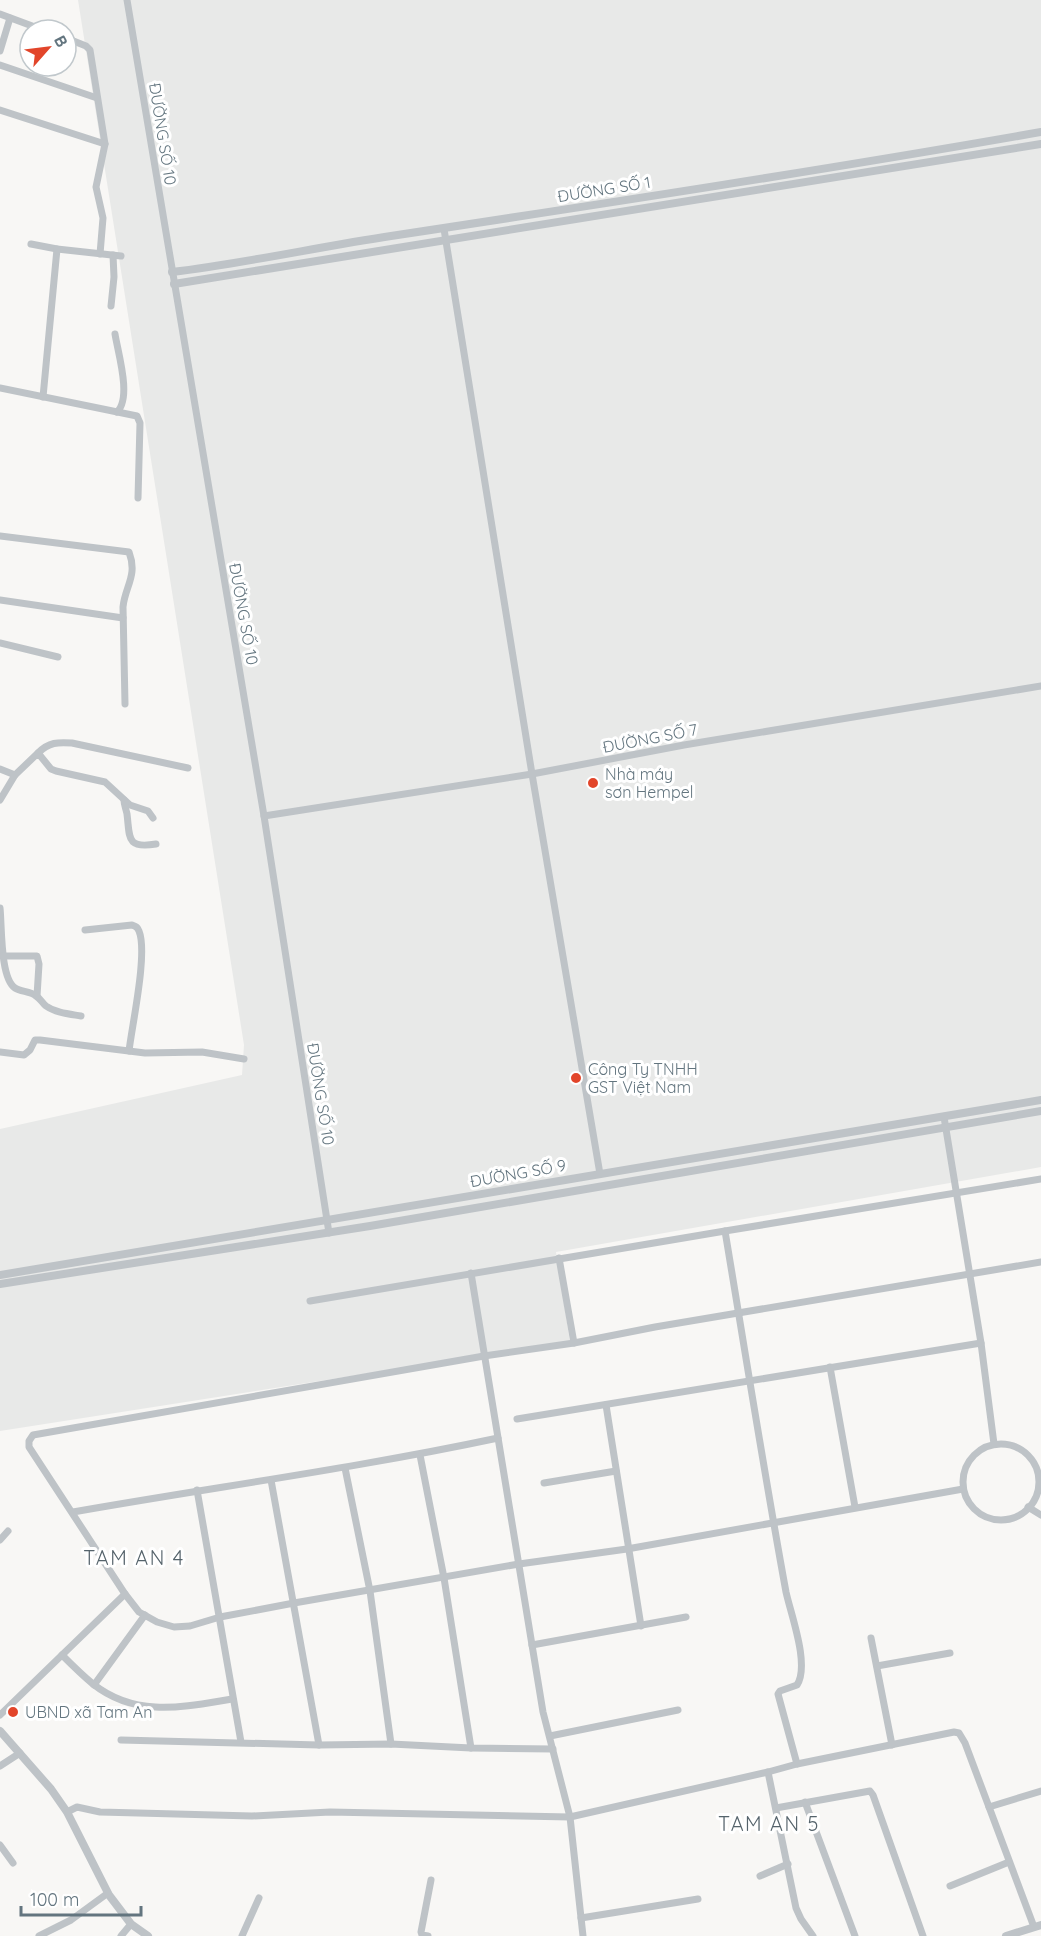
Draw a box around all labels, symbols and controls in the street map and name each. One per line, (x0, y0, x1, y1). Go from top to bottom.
north arrow (18, 18, 78, 78)
text: B (50, 32, 73, 50)
street label: ĐƯỜNG SỐ 10 (145, 81, 182, 187)
street label: ĐƯỜNG SỐ 1 (556, 171, 652, 206)
street label: ĐƯỜNG SỐ 10 (225, 561, 264, 667)
street label: ĐƯỜNG SỐ 7 (601, 718, 699, 757)
place label: Nhà máy sơn Hempel (605, 764, 693, 802)
marker: Nhà máy sơn Hempel (586, 776, 600, 790)
street label: ĐƯỜNG SỐ 10 (303, 1041, 340, 1147)
place label: Công Ty TNHH GST Việt Nam (588, 1059, 698, 1097)
marker: Công Ty TNHH GST Việt Nam (569, 1071, 583, 1085)
street label: ĐƯỜNG SỐ 9 (468, 1154, 567, 1191)
district label: TAM AN 4 (83, 1545, 185, 1570)
place label: UBND xã Tam An (25, 1702, 152, 1722)
marker: UBND xã Tam An (6, 1705, 20, 1719)
district label: TAM AN 5 (718, 1811, 820, 1836)
scale bar (21, 1879, 141, 1917)
text: 100 m (30, 1888, 79, 1911)

